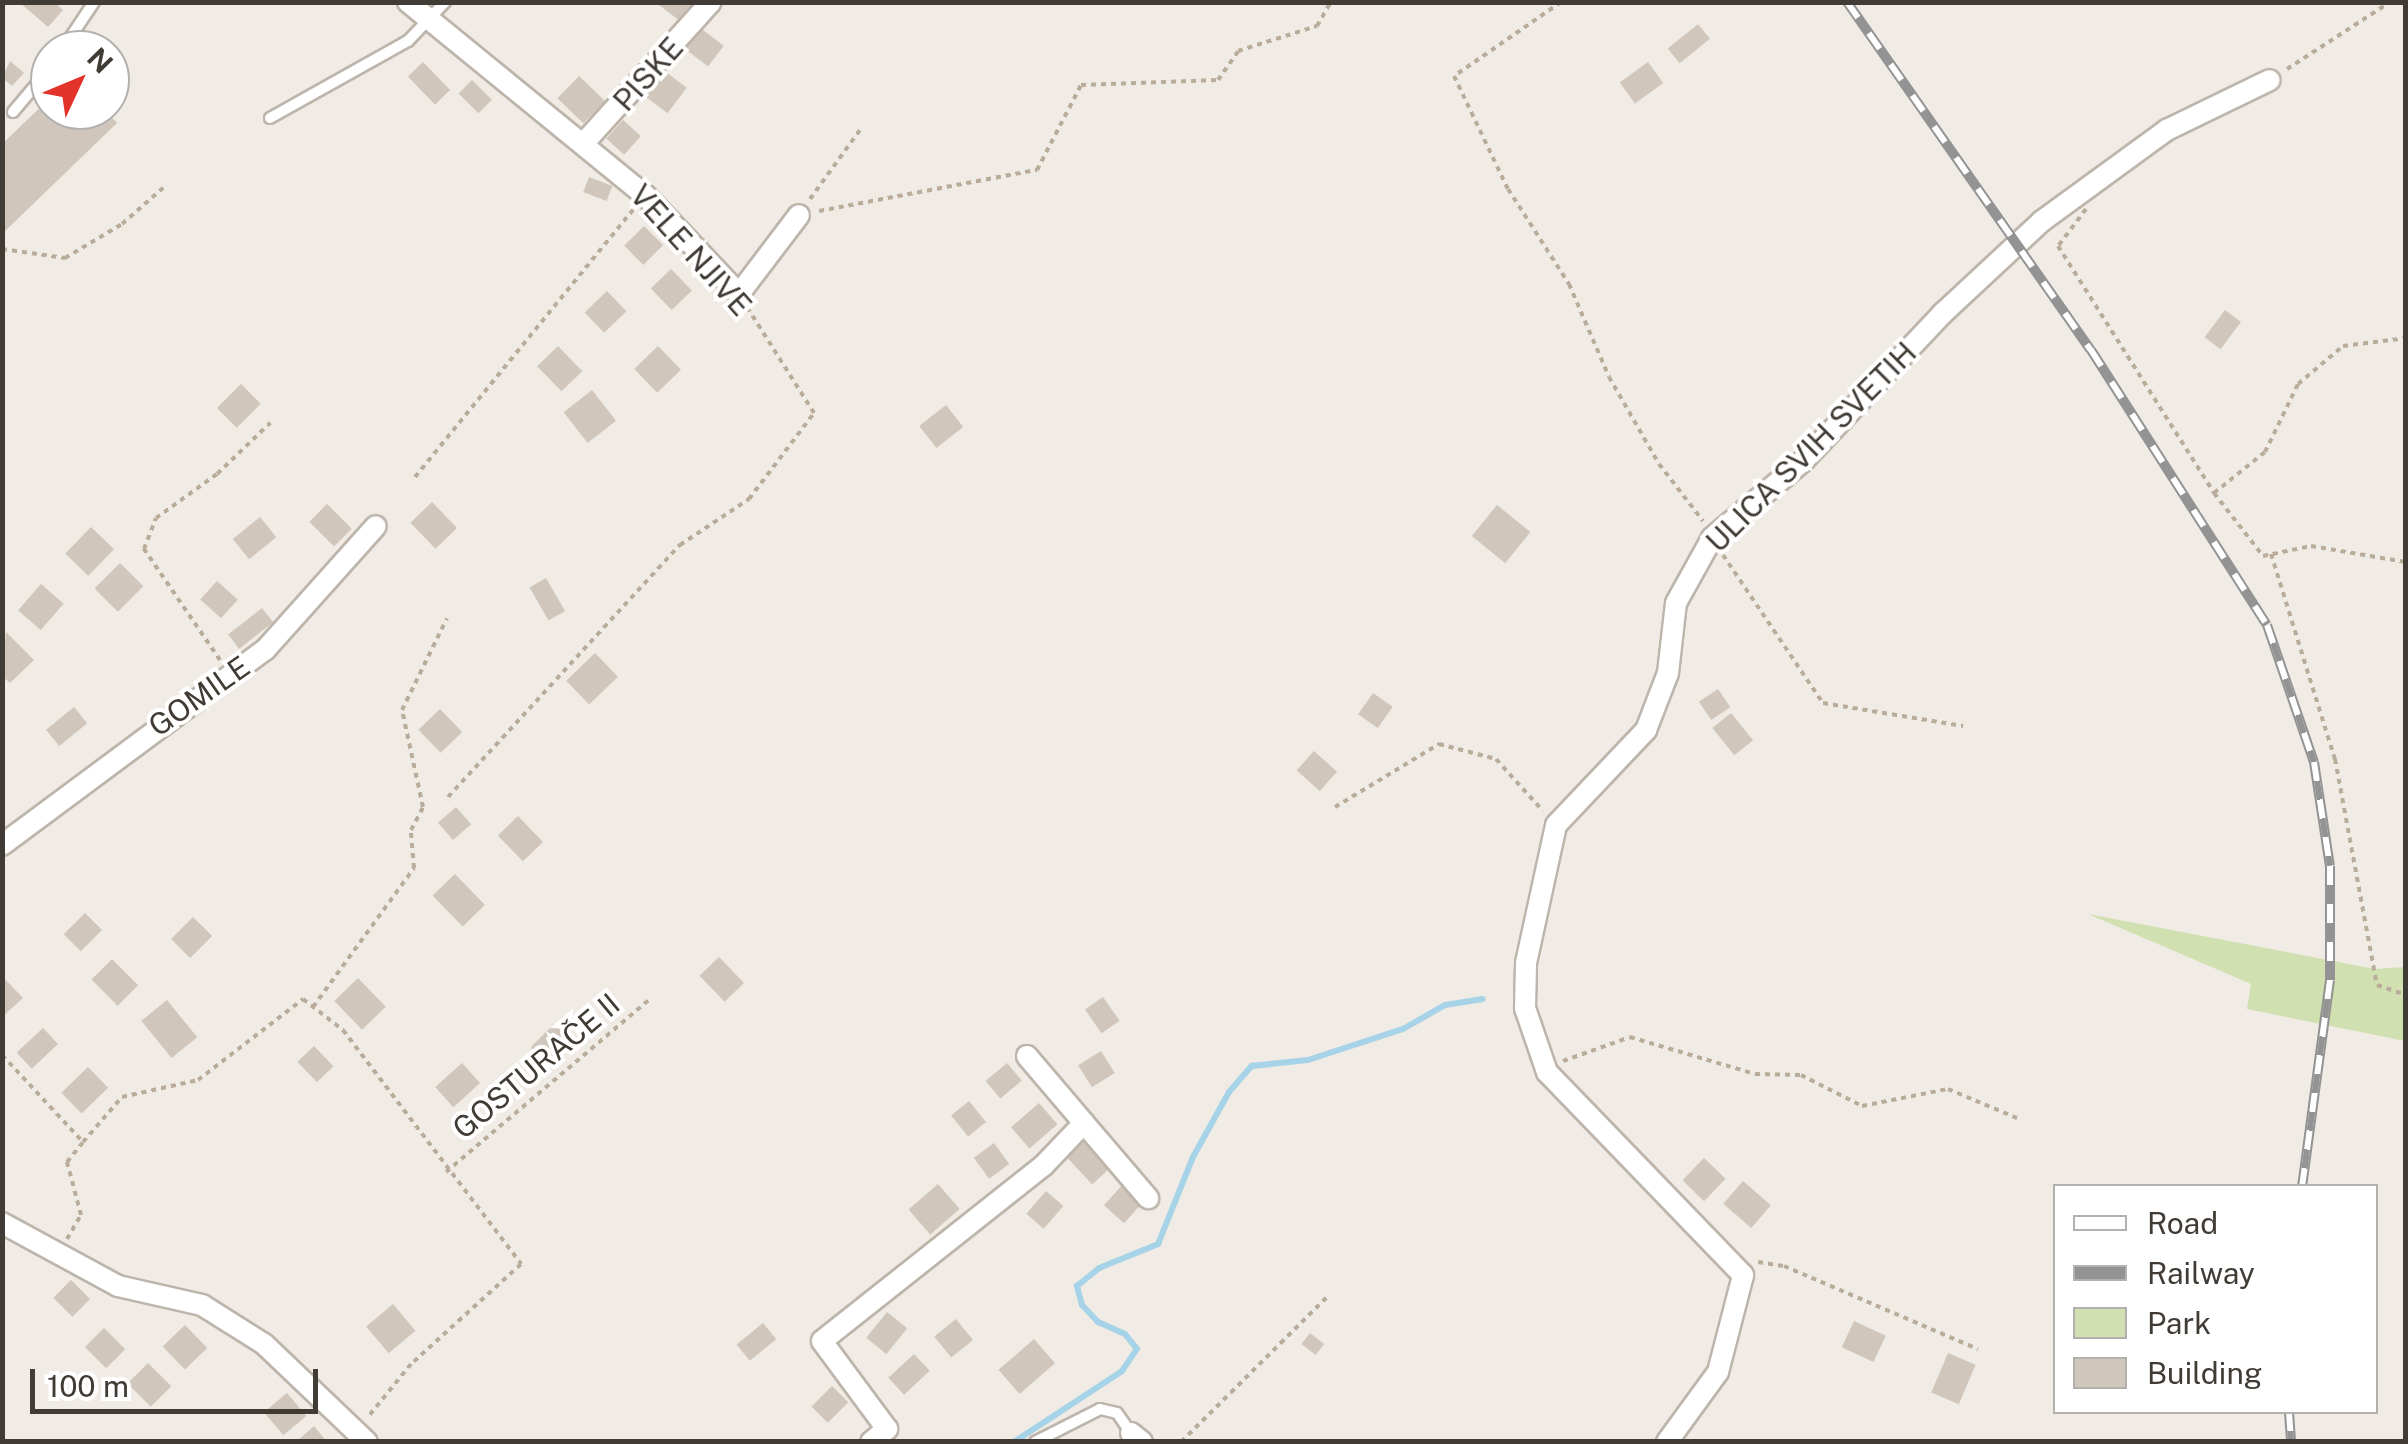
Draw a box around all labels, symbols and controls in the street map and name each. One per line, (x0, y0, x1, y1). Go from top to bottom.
north arrow (30, 30, 130, 130)
street label: PISKE (606, 30, 690, 118)
text: N (81, 41, 120, 80)
street label: VELE NJIVE (623, 177, 759, 323)
street label: ULICA SVIH SVETIH (1699, 335, 1923, 559)
street label: GOMILE (142, 648, 256, 744)
street label: GOSTURAČE II (445, 986, 627, 1146)
legend (2053, 1184, 2378, 1414)
text: Road (2147, 1205, 2218, 1241)
text: Railway (2147, 1255, 2255, 1291)
text: Park (2147, 1305, 2211, 1341)
scale bar (35, 1349, 322, 1411)
text: Building (2147, 1355, 2262, 1391)
text: 100 m (47, 1368, 129, 1404)

